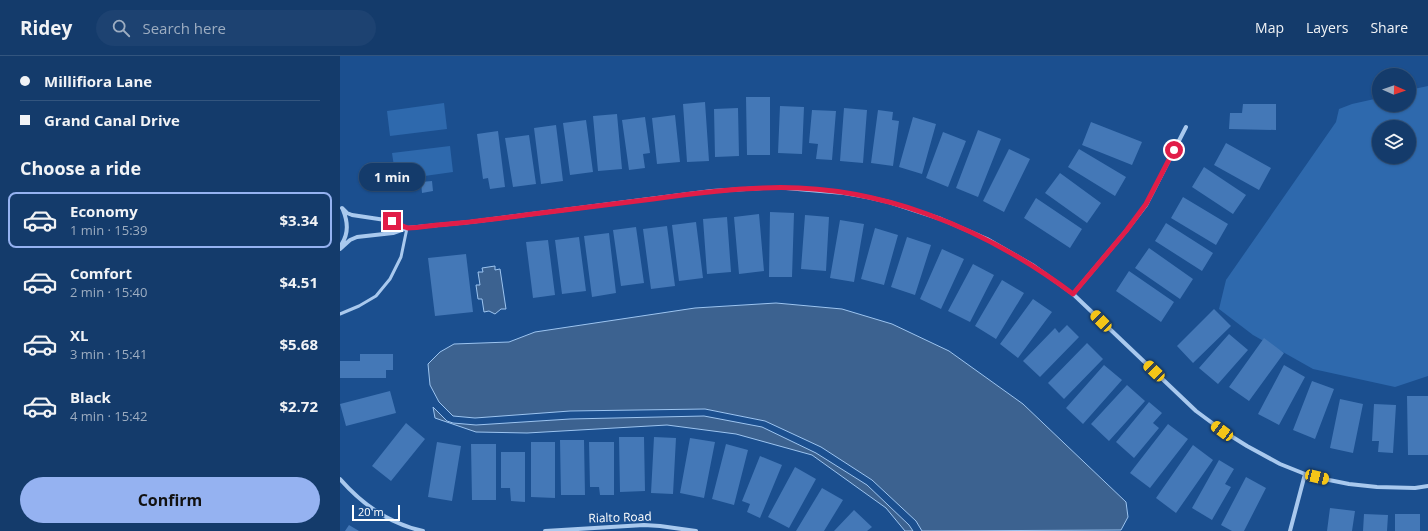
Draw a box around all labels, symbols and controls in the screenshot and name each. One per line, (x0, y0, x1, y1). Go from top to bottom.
search box (96, 10, 376, 46)
text: Ridey (20, 15, 72, 41)
icon: search (110, 17, 132, 39)
text: Search here (142, 18, 226, 38)
text: Map (1255, 18, 1284, 37)
text: Layers (1306, 18, 1348, 37)
text: Share (1370, 18, 1408, 37)
north arrow (1372, 68, 1416, 112)
map controls (1372, 68, 1416, 164)
text: Millifiora Lane (44, 71, 152, 91)
text: Grand Canal Drive (44, 110, 180, 130)
button: layers (1372, 120, 1416, 164)
route start (1165, 141, 1183, 159)
text: Choose a ride (20, 156, 141, 180)
callout: 1 min (359, 163, 425, 191)
text: 1 min (374, 168, 410, 186)
text: Economy (70, 201, 138, 221)
icon: car (22, 202, 58, 238)
text: $3.34 (279, 210, 318, 230)
route end (383, 212, 401, 230)
text: 1 min · 15:39 (70, 221, 147, 239)
text: Comfort (70, 263, 132, 283)
icon: car (22, 264, 58, 300)
text: $4.51 (279, 272, 318, 292)
text: 2 min · 15:40 (70, 283, 147, 301)
car (1088, 308, 1114, 334)
text: XL (70, 325, 88, 345)
icon: car (22, 326, 58, 362)
text: $5.68 (279, 334, 318, 354)
text: 3 min · 15:41 (70, 345, 147, 363)
car (1141, 358, 1167, 384)
text: Black (70, 387, 111, 407)
icon: car (22, 388, 58, 424)
text: $2.72 (279, 396, 318, 416)
text: 4 min · 15:42 (70, 407, 147, 425)
car (1209, 419, 1235, 443)
car (1304, 468, 1330, 486)
button: Confirm (20, 477, 320, 523)
scale bar (352, 503, 400, 522)
text: 20 m (358, 504, 384, 519)
street label: Rialto Road (588, 507, 652, 527)

